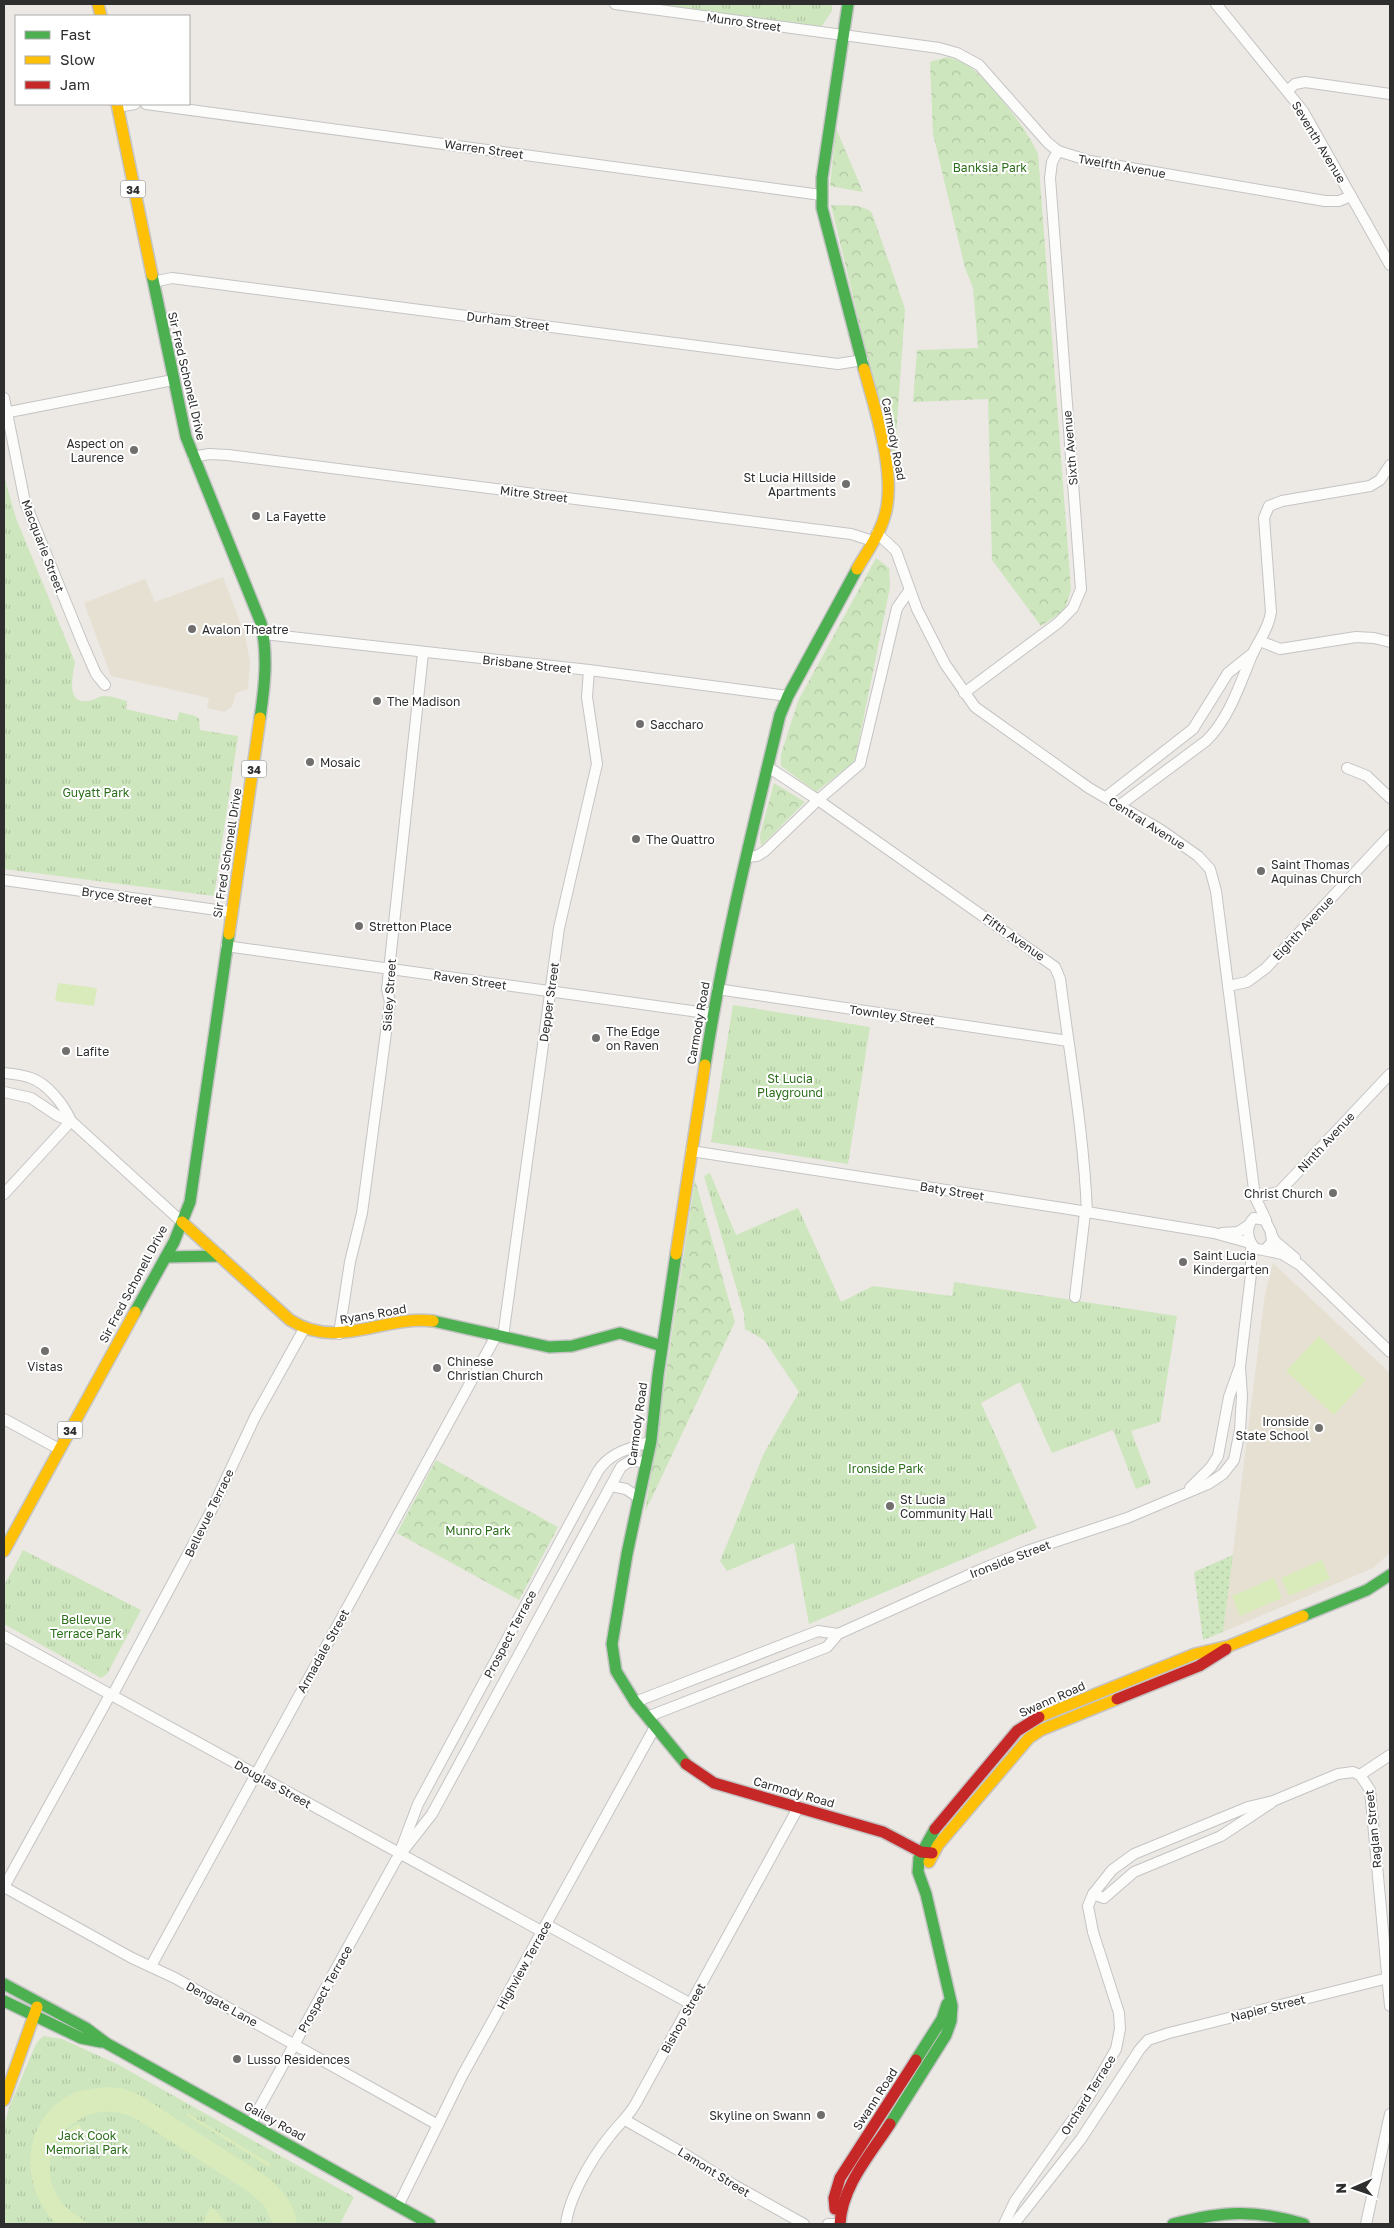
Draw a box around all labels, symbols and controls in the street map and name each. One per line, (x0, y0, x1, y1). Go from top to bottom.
street label: Munro Street (706, 9, 782, 35)
legend (15, 15, 190, 105)
text: Fast (60, 25, 91, 43)
text: Slow (60, 50, 95, 68)
text: Jam (60, 75, 90, 93)
street label: Seventh Avenue (1289, 98, 1349, 186)
street label: Warren Street (443, 136, 525, 162)
street label: Twelfth Avenue (1077, 151, 1167, 181)
park label: Banksia Park (953, 160, 1027, 175)
road number: 34 (120, 180, 146, 198)
street label: Durham Street (466, 308, 551, 334)
street label: Sir Fred Schonell Drive (165, 310, 209, 442)
street label: Carmody Road (879, 396, 909, 482)
street label: Sixth Avenue (1059, 410, 1081, 486)
place label: Aspect on Laurence (66, 436, 124, 465)
marker: Aspect on Laurence (128, 444, 140, 456)
place label: St Lucia Hillside Apartments (743, 470, 836, 499)
marker: St Lucia Hillside Apartments (840, 478, 852, 490)
street label: Mitre Street (499, 482, 569, 506)
street label: Macquarie Street (18, 497, 68, 595)
place label: La Fayette (266, 509, 326, 524)
marker: La Fayette (250, 510, 262, 522)
place label: Avalon Theatre (202, 622, 289, 637)
marker: Avalon Theatre (186, 623, 198, 635)
street label: Brisbane Street (482, 652, 572, 676)
place label: The Madison (387, 694, 460, 709)
marker: The Madison (371, 695, 383, 707)
place label: Saccharo (650, 717, 703, 732)
marker: Saccharo (634, 718, 646, 730)
place label: Mosaic (320, 755, 361, 770)
marker: Mosaic (304, 756, 316, 768)
road number: 34 (242, 761, 266, 778)
park label: Guyatt Park (62, 785, 130, 800)
street label: Sir Fred Schonell Drive (209, 787, 245, 919)
street label: Central Avenue (1106, 793, 1188, 853)
place label: The Quattro (646, 832, 715, 847)
marker: The Quattro (630, 833, 642, 845)
place label: Saint Thomas Aquinas Church (1271, 857, 1362, 886)
marker: Saint Thomas Aquinas Church (1255, 865, 1267, 877)
street label: Bryce Street (81, 884, 154, 908)
street label: Eighth Avenue (1269, 893, 1337, 963)
street label: Fifth Avenue (980, 910, 1048, 964)
place label: Stretton Place (369, 919, 452, 934)
marker: Stretton Place (353, 920, 365, 932)
street label: Sisley Street (379, 958, 399, 1032)
street label: Depper Street (536, 961, 562, 1043)
street label: Raven Street (432, 967, 508, 993)
street label: Carmody Road (683, 980, 713, 1066)
street label: Townley Street (848, 1002, 936, 1028)
place label: The Edge on Raven (606, 1024, 660, 1053)
marker: The Edge on Raven (590, 1032, 602, 1044)
place label: Lafite (76, 1044, 109, 1059)
marker: Lafite (60, 1045, 72, 1057)
park label: St Lucia Playground (757, 1071, 823, 1100)
street label: Ninth Avenue (1294, 1109, 1358, 1175)
street label: Baty Street (919, 1179, 985, 1204)
place label: Christ Church (1244, 1186, 1323, 1201)
marker: Christ Church (1327, 1187, 1339, 1199)
street label: Sir Fred Schonell Drive (96, 1223, 170, 1345)
place label: Saint Lucia Kindergarten (1193, 1248, 1269, 1277)
marker: Saint Lucia Kindergarten (1177, 1256, 1189, 1268)
street label: Ryans Road (338, 1301, 408, 1327)
marker: Vistas (39, 1345, 51, 1357)
place label: Chinese Christian Church (447, 1354, 543, 1383)
place label: Vistas (27, 1359, 63, 1374)
marker: Chinese Christian Church (431, 1362, 443, 1374)
street label: Carmody Road (624, 1381, 650, 1467)
place label: Ironside State School (1235, 1414, 1309, 1443)
road number: 34 (58, 1422, 82, 1438)
marker: Ironside State School (1313, 1422, 1325, 1434)
park label: Ironside Park (848, 1461, 924, 1476)
street label: Bellevue Terrace (181, 1467, 237, 1559)
place label: St Lucia Community Hall (900, 1492, 993, 1521)
marker: St Lucia Community Hall (884, 1500, 896, 1512)
park label: Munro Park (445, 1523, 511, 1538)
street label: Ironside Street (967, 1537, 1053, 1581)
street label: Prospect Terrace (480, 1587, 540, 1681)
street label: Armadale Street (294, 1606, 352, 1696)
park label: Bellevue Terrace Park (50, 1612, 122, 1641)
street label: Swann Road (1017, 1678, 1087, 1720)
street label: Douglas Street (232, 1757, 314, 1811)
street label: Carmody Road (752, 1773, 836, 1811)
street label: Raglan Street (1361, 1789, 1385, 1869)
street label: Highview Terrace (493, 1918, 555, 2012)
street label: Prospect Terrace (295, 1943, 355, 2035)
street label: Dengate Lane (184, 1978, 260, 2030)
street label: Bishop Street (658, 1980, 709, 2056)
street label: Napier Street (1229, 1991, 1307, 2025)
place label: Lusso Residences (247, 2052, 350, 2067)
street label: Orchard Terrace (1057, 2052, 1119, 2138)
marker: Lusso Residences (231, 2053, 243, 2065)
street label: Swann Road (849, 2065, 901, 2133)
street label: Gailey Road (242, 2098, 308, 2144)
place label: Skyline on Swann (709, 2108, 811, 2123)
marker: Skyline on Swann (815, 2109, 827, 2121)
park label: Jack Cook Memorial Park (46, 2128, 129, 2157)
street label: Lamont Street (675, 2144, 753, 2200)
north arrow (1329, 2163, 1379, 2213)
text: N (1332, 2183, 1349, 2194)

